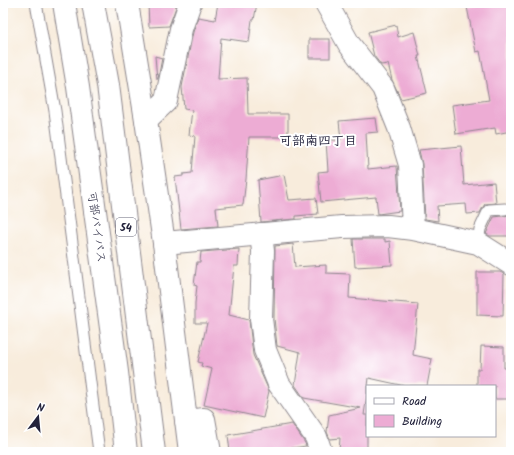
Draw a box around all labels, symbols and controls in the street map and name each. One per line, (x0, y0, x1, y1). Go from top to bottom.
district label: 可部南四丁目 (279, 131, 357, 152)
street label: 可部バイパス (82, 190, 111, 264)
road number: 54 (116, 218, 136, 236)
legend (366, 385, 496, 437)
text: Road (402, 392, 427, 411)
north arrow (18, 397, 58, 437)
text: N (35, 399, 46, 418)
text: Building (402, 412, 442, 431)

